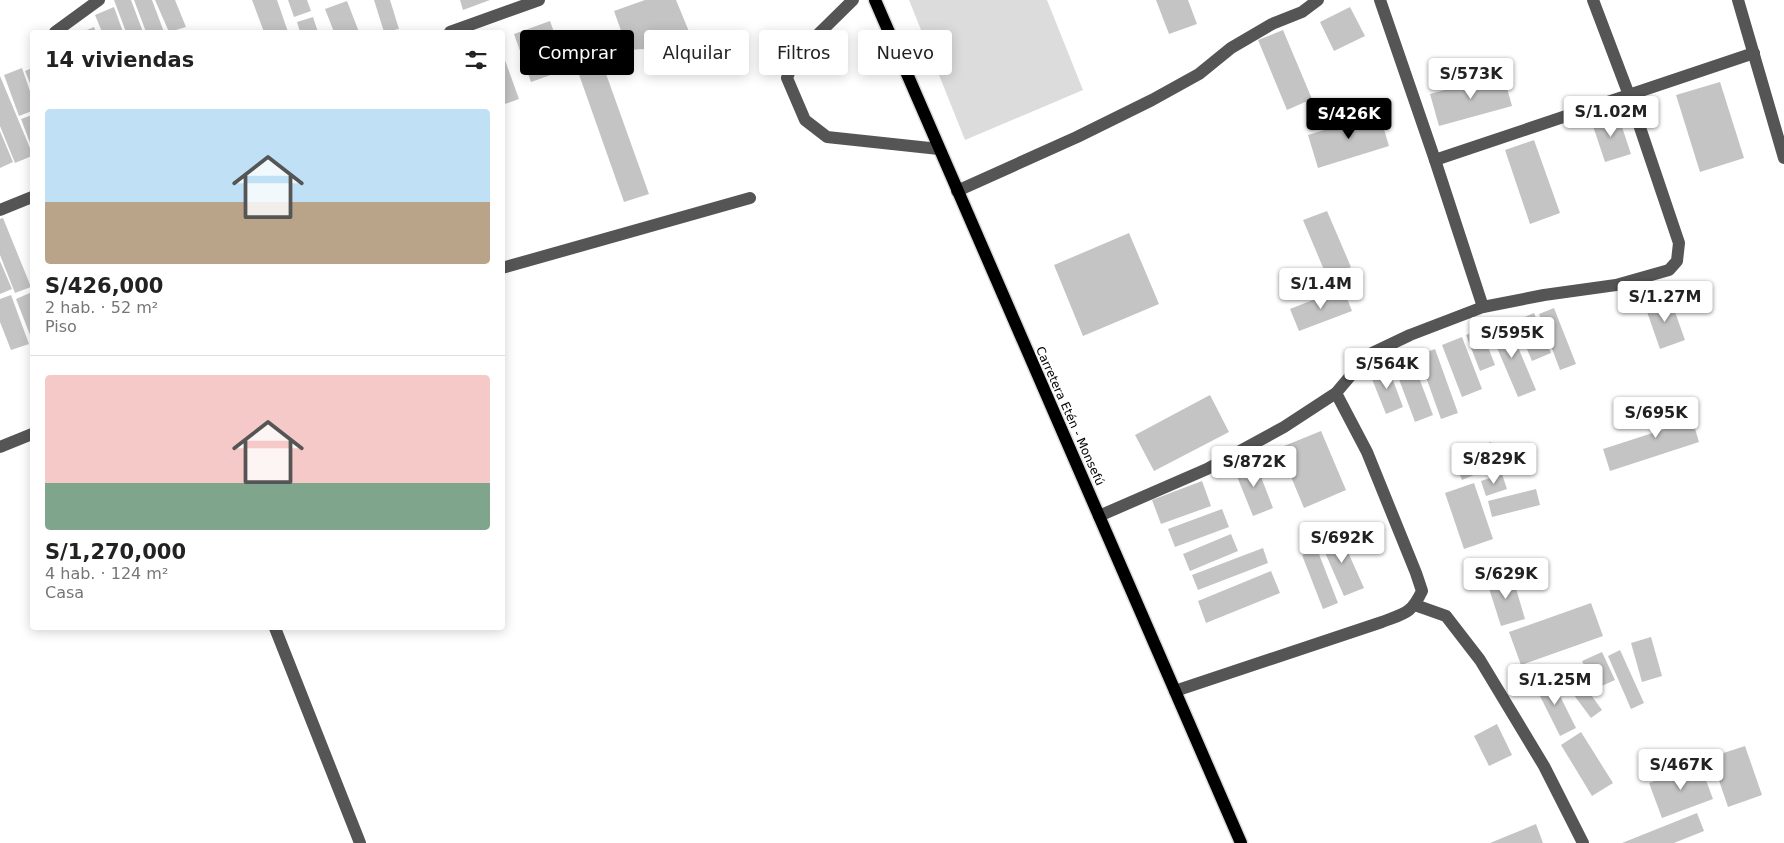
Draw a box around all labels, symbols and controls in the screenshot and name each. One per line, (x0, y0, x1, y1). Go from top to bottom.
chip: Comprar (520, 30, 634, 75)
chip: Alquilar (644, 30, 749, 75)
chip: Filtros (759, 30, 848, 75)
chip: Nuevo (858, 30, 952, 75)
icon: filters (462, 46, 490, 74)
text: 14 viviendas (45, 48, 194, 72)
pin: S/573K (1430, 58, 1512, 100)
text: S/573K (1439, 64, 1503, 83)
pin: S/1.02M (1565, 96, 1657, 138)
pin: S/426K (1308, 98, 1390, 140)
text: S/1.02M (1575, 102, 1647, 121)
text: S/426K (1317, 104, 1381, 123)
icon: home (223, 142, 313, 232)
pin: S/1.4M (1280, 268, 1362, 310)
text: S/426,000 (45, 274, 163, 298)
text: S/1.4M (1290, 274, 1352, 293)
pin: S/1.27M (1619, 280, 1711, 323)
text: S/1.27M (1629, 287, 1701, 306)
text: 2 hab. · 52 m² (45, 298, 158, 317)
pin: S/595K (1471, 316, 1553, 359)
text: Piso (45, 317, 77, 336)
text: S/595K (1480, 323, 1544, 342)
street label: Carretera Etén - Monsefú (1033, 344, 1107, 488)
pin: S/564K (1346, 348, 1428, 390)
text: S/564K (1355, 354, 1419, 373)
pin: S/695K (1615, 396, 1697, 439)
text: S/695K (1624, 403, 1688, 422)
icon: home (223, 407, 313, 497)
pin: S/829K (1453, 442, 1535, 485)
pin: S/872K (1213, 446, 1295, 488)
text: S/829K (1462, 449, 1526, 468)
text: S/872K (1222, 452, 1286, 471)
pin: S/692K (1301, 522, 1383, 564)
text: S/692K (1310, 528, 1374, 547)
text: S/1,270,000 (45, 540, 186, 564)
pin: S/629K (1465, 558, 1547, 600)
text: 4 hab. · 124 m² (45, 564, 168, 583)
text: S/629K (1474, 564, 1538, 583)
text: Casa (45, 583, 84, 602)
pin: S/1.25M (1509, 664, 1601, 706)
text: S/1.25M (1519, 670, 1591, 689)
pin: S/467K (1640, 748, 1722, 791)
text: S/467K (1649, 755, 1713, 774)

